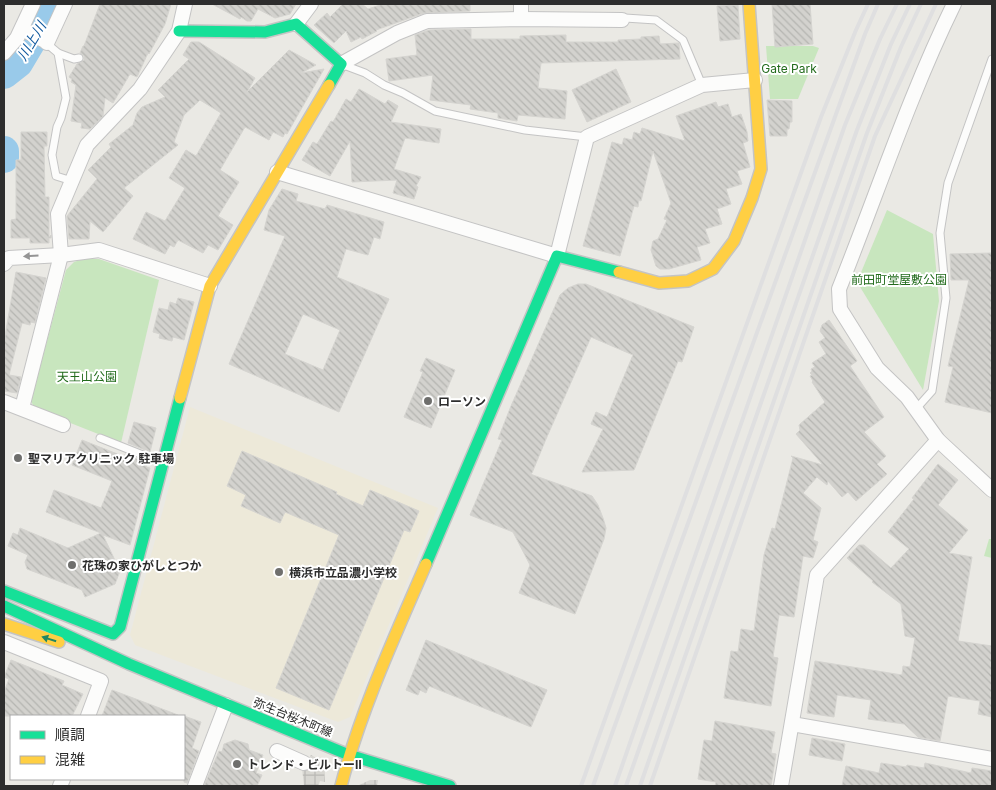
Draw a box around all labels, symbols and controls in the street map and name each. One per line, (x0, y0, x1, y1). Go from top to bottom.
water label: 川上川 (13, 17, 50, 63)
park label: Gate Park (761, 61, 817, 76)
one-way arrow (22, 253, 38, 261)
park label: 前田町堂屋敷公園 (851, 272, 947, 287)
park label: 天王山公園 (57, 369, 117, 384)
place label: ローソン (438, 394, 486, 409)
marker: ローソン (422, 395, 434, 407)
place label: 聖マリアクリニック 駐車場 (28, 451, 174, 466)
marker: 聖マリアクリニック 駐車場 (12, 452, 24, 464)
place label: 花珠の家ひがしとつか (82, 558, 202, 573)
marker: 花珠の家ひがしとつか (66, 559, 78, 571)
place label: 横浜市立品濃小学校 (289, 565, 397, 580)
marker: 横浜市立品濃小学校 (273, 566, 285, 578)
one-way arrow (41, 635, 56, 643)
street label: 弥生台桜木町線 (251, 694, 335, 740)
legend (10, 715, 185, 780)
text: 順調 (55, 725, 85, 744)
text: 混雑 (55, 750, 85, 769)
place label: トレンド・ビルトーⅡ (247, 757, 362, 772)
marker: トレンド・ビルトーⅡ (231, 758, 243, 770)

